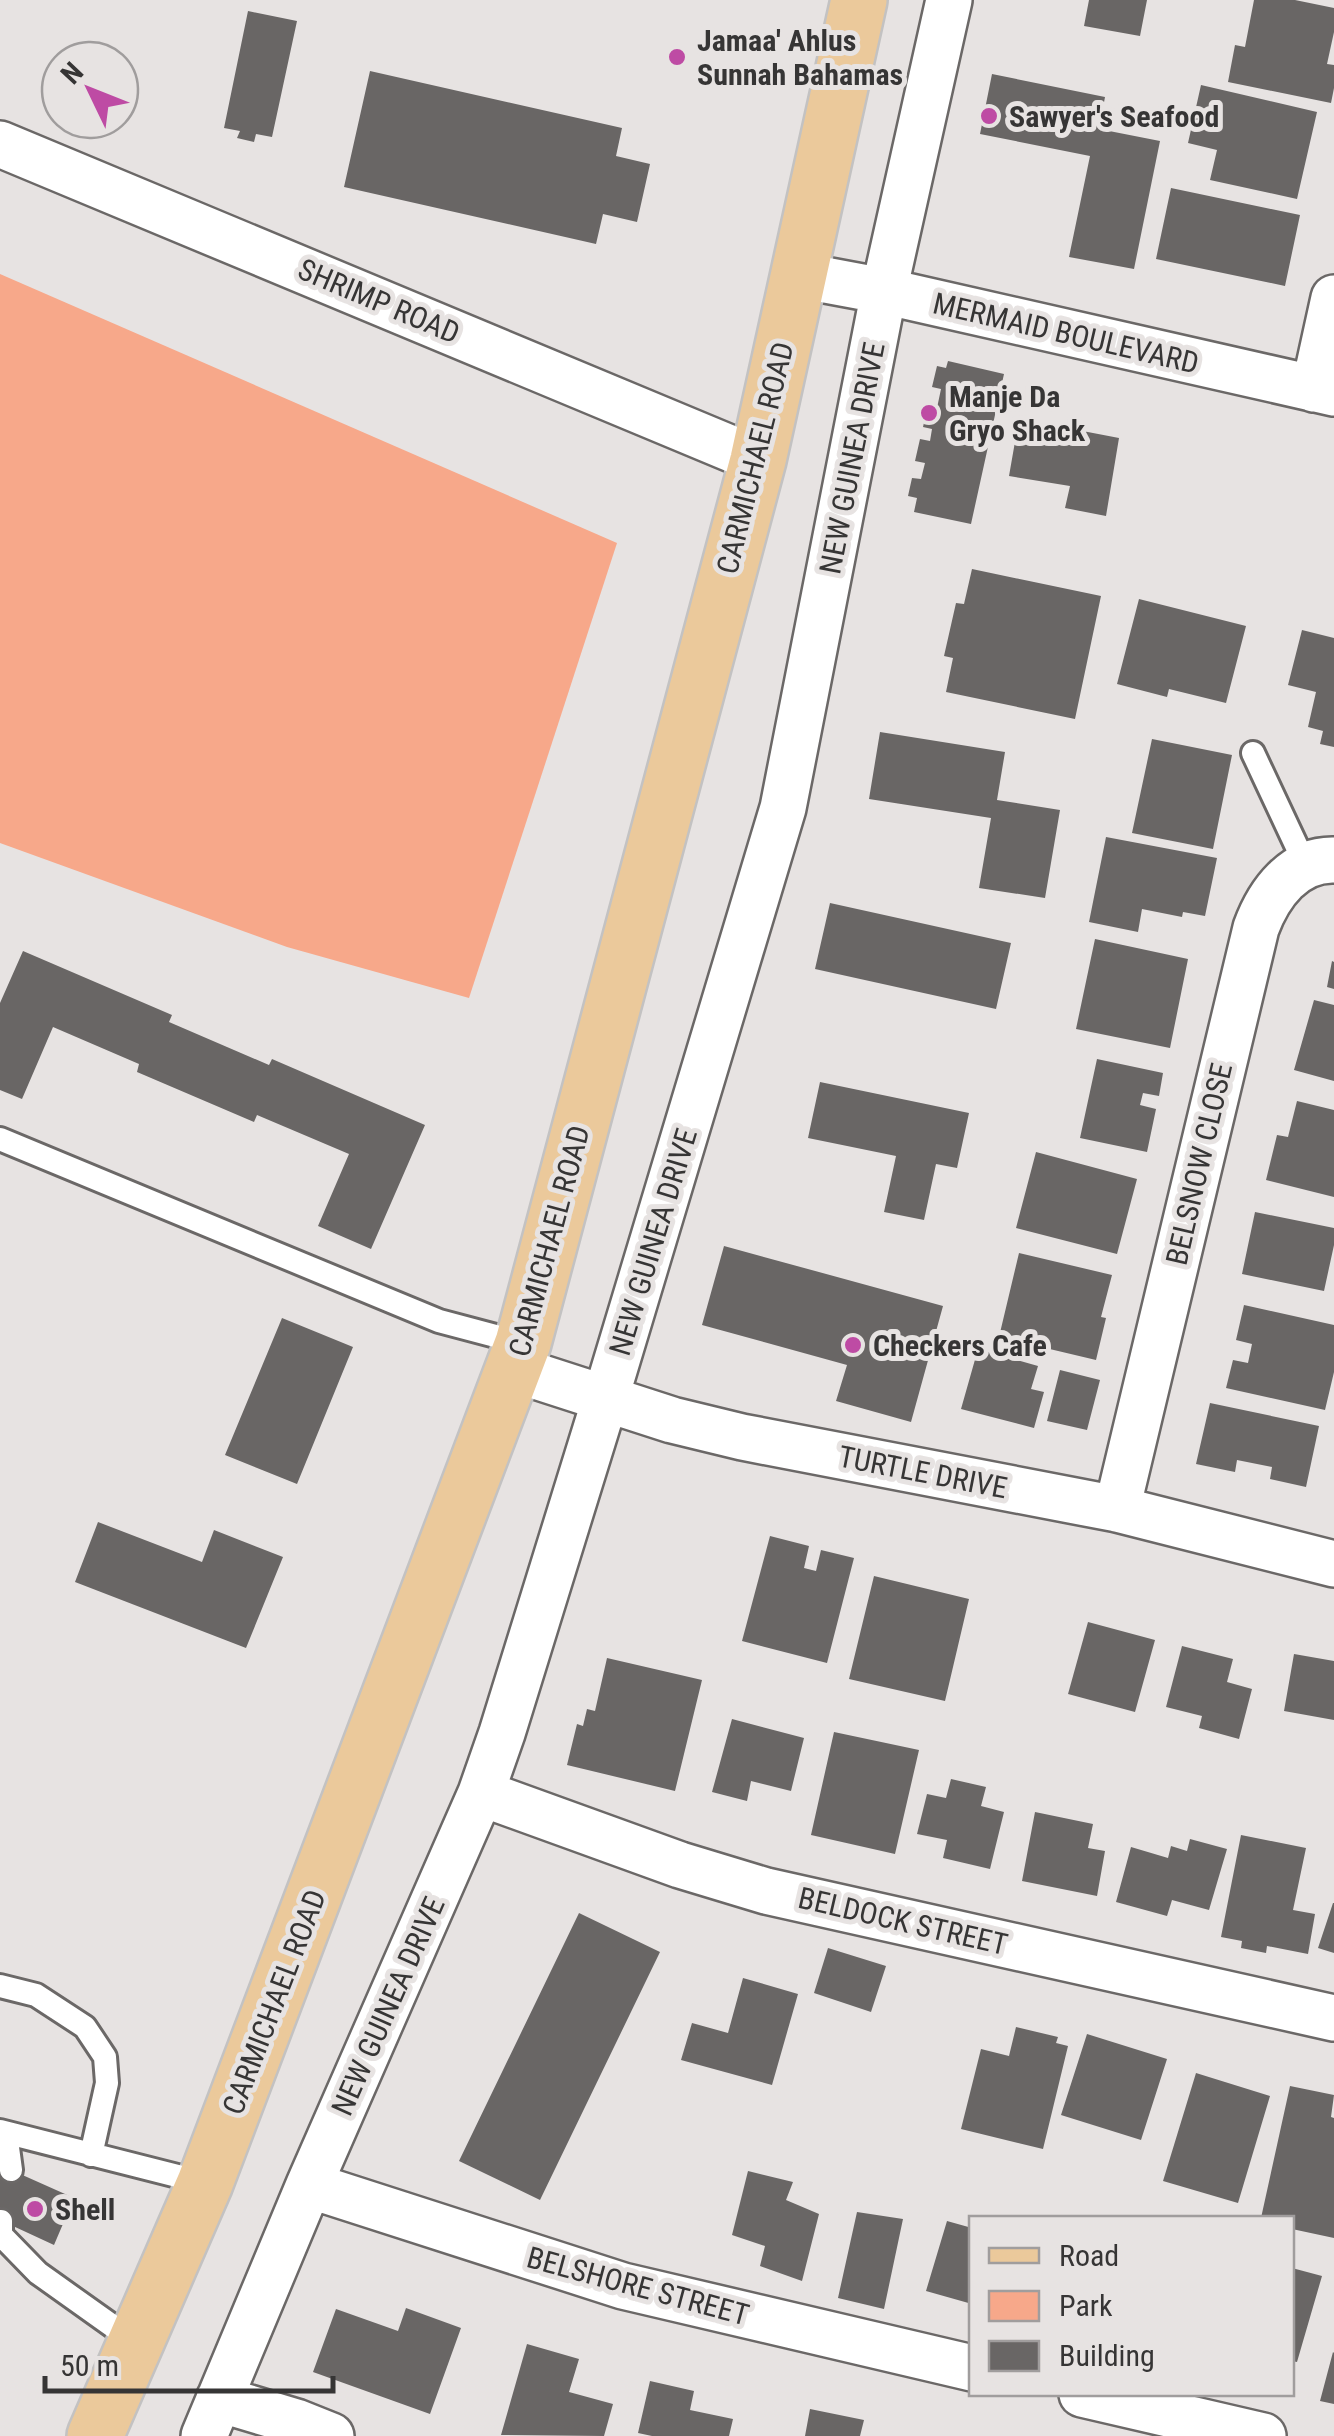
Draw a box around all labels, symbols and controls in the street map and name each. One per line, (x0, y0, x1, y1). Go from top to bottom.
place label: Jamaa' Ahlus Sunnah Bahamas (697, 23, 903, 92)
north arrow (40, 40, 140, 140)
marker: Jamaa' Ahlus Sunnah Bahamas (666, 46, 688, 68)
text: N (54, 56, 90, 91)
place label: Sawyer's Seafood (1009, 99, 1219, 134)
marker: Sawyer's Seafood (978, 105, 1000, 127)
street label: SHRIMP ROAD (293, 251, 465, 351)
street label: MERMAID BOULEVARD (930, 285, 1202, 381)
street label: CARMICHAEL ROAD (709, 338, 801, 578)
street label: NEW GUINEA DRIVE (812, 339, 892, 577)
place label: Manje Da Gryo Shack (949, 379, 1086, 448)
marker: Manje Da Gryo Shack (918, 402, 940, 424)
street label: BELSNOW CLOSE (1159, 1060, 1239, 1268)
street label: CARMICHAEL ROAD (501, 1122, 597, 1360)
street label: NEW GUINEA DRIVE (602, 1124, 704, 1360)
place label: Checkers Cafe (873, 1328, 1047, 1363)
marker: Checkers Cafe (842, 1334, 864, 1356)
street label: TURTLE DRIVE (836, 1438, 1010, 1506)
street label: BELDOCK STREET (795, 1880, 1011, 1962)
street label: CARMICHAEL ROAD (215, 1885, 333, 2119)
street label: NEW GUINEA DRIVE (324, 1891, 452, 2121)
place label: Shell (55, 2192, 115, 2227)
marker: Shell (24, 2198, 46, 2220)
legend (969, 2216, 1294, 2396)
text: Road (1059, 2238, 1119, 2273)
street label: BELSHORE STREET (523, 2240, 753, 2332)
text: Park (1059, 2288, 1113, 2323)
scale bar (45, 2331, 332, 2393)
text: Building (1059, 2338, 1155, 2373)
text: 50 m (60, 2348, 119, 2383)

